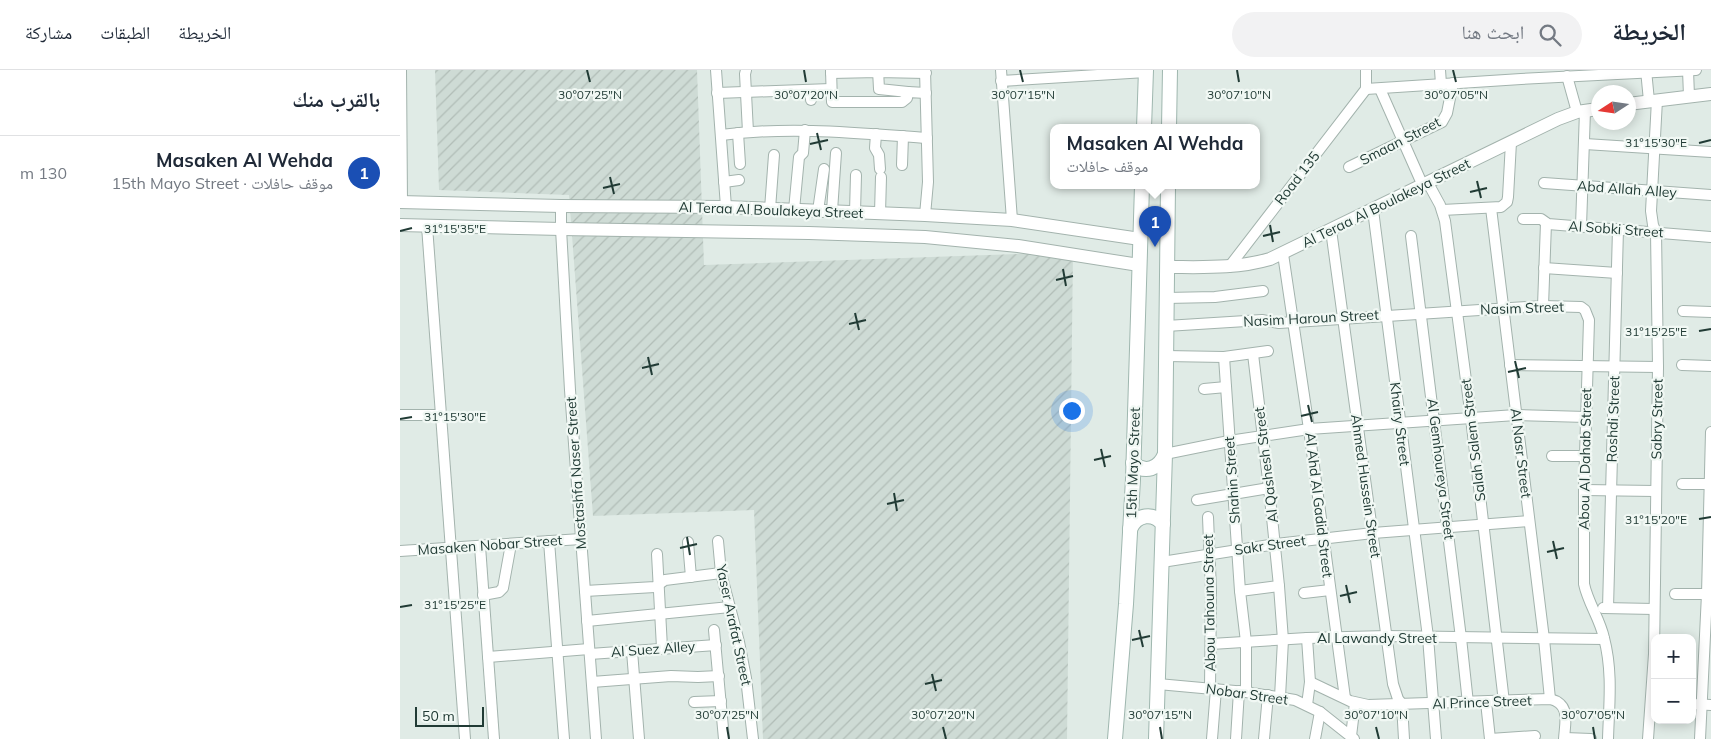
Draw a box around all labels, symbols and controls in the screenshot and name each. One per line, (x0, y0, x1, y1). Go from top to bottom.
search box (1232, 12, 1582, 57)
text: الخريطة (1612, 16, 1686, 46)
text: ابحث هنا (1461, 20, 1524, 44)
text: مشاركة (25, 21, 72, 44)
text: الطبقات (100, 21, 150, 44)
text: الخريطة (178, 21, 231, 44)
icon: search (1536, 21, 1564, 49)
north arrow (1591, 85, 1636, 130)
text: بالقرب منك (292, 86, 380, 112)
text: 30°07'25"N (558, 87, 622, 102)
text: 30°07'20"N (774, 87, 838, 102)
text: 30°07'15"N (991, 87, 1055, 102)
text: 30°07'10"N (1207, 87, 1271, 102)
text: 30°07'05"N (1424, 87, 1488, 102)
street label: Smaan Street (1357, 113, 1444, 169)
popup (1050, 124, 1260, 189)
text: Masaken Al Wehda (1067, 131, 1243, 155)
text: 31°15'30"E (1625, 135, 1687, 150)
text: Masaken Al Wehda (156, 148, 333, 172)
street label: Road 135 (1270, 148, 1324, 208)
street label: Al Teraa Al Boulakeya Street (1299, 154, 1473, 252)
text: موقف حافلات (1067, 156, 1148, 176)
text: 130 m (20, 163, 67, 183)
text: 1 (359, 163, 369, 183)
text: موقف حافلات · 15th Mayo Street (112, 173, 333, 193)
street label: Abd Allah Alley (1577, 177, 1678, 202)
street label: Al Teraa Al Boulakeya Street (678, 198, 864, 222)
pin: 1 (1139, 206, 1171, 247)
street label: Al Sobki Street (1568, 217, 1664, 241)
text: 31°15'35"E (424, 221, 486, 236)
street label: Nasim Street (1480, 298, 1564, 318)
street label: Nasim Haroun Street (1243, 305, 1379, 331)
text: 31°15'25"E (1625, 324, 1687, 339)
street label: Roshdi Street (1602, 375, 1624, 463)
street label: Salah Salem Street (1457, 378, 1489, 502)
street label: Sabry Street (1647, 378, 1667, 460)
street label: Khairy Street (1386, 381, 1414, 467)
street label: Abou Al Dahab Street (1575, 388, 1595, 530)
street label: Mostashfa Naser Street (562, 396, 590, 550)
street label: Al Gemhoureya Street (1423, 397, 1459, 541)
your location (1059, 398, 1085, 424)
street label: Al Qashesh Street (1250, 406, 1282, 524)
street label: 15th Mayo Street (1122, 407, 1144, 519)
street label: Al Nasr Street (1507, 407, 1535, 499)
text: 31°15'30"E (424, 409, 486, 424)
street label: Ahmed Hussein Street (1347, 413, 1385, 559)
street label: Al Ahd Al Gadid Street (1301, 431, 1337, 579)
street label: Shahin Street (1220, 436, 1244, 524)
text: 31°15'20"E (1625, 512, 1687, 527)
street label: Masaken Nobar Street (417, 531, 563, 559)
street label: Sakr Street (1233, 531, 1307, 559)
street label: Abou Tahouna Street (1199, 534, 1219, 672)
street label: Yaser Arafat Street (712, 562, 756, 687)
text: 31°15'25"E (424, 597, 486, 612)
street label: Al Lawandy Street (1317, 629, 1437, 647)
map controls (1651, 634, 1696, 724)
button: + (1651, 634, 1696, 679)
street label: Al Suez Alley (610, 637, 696, 661)
street label: Nobar Street (1205, 679, 1289, 709)
button: − (1651, 679, 1696, 724)
street label: Al Prince Street (1432, 691, 1532, 713)
scale bar (415, 704, 484, 727)
text: 50 m (422, 707, 455, 725)
text: 30°07'25"N (695, 707, 759, 722)
text: 30°07'20"N (911, 707, 975, 722)
text: 30°07'15"N (1128, 707, 1192, 722)
text: 30°07'10"N (1344, 707, 1408, 722)
text: 30°07'05"N (1561, 707, 1625, 722)

